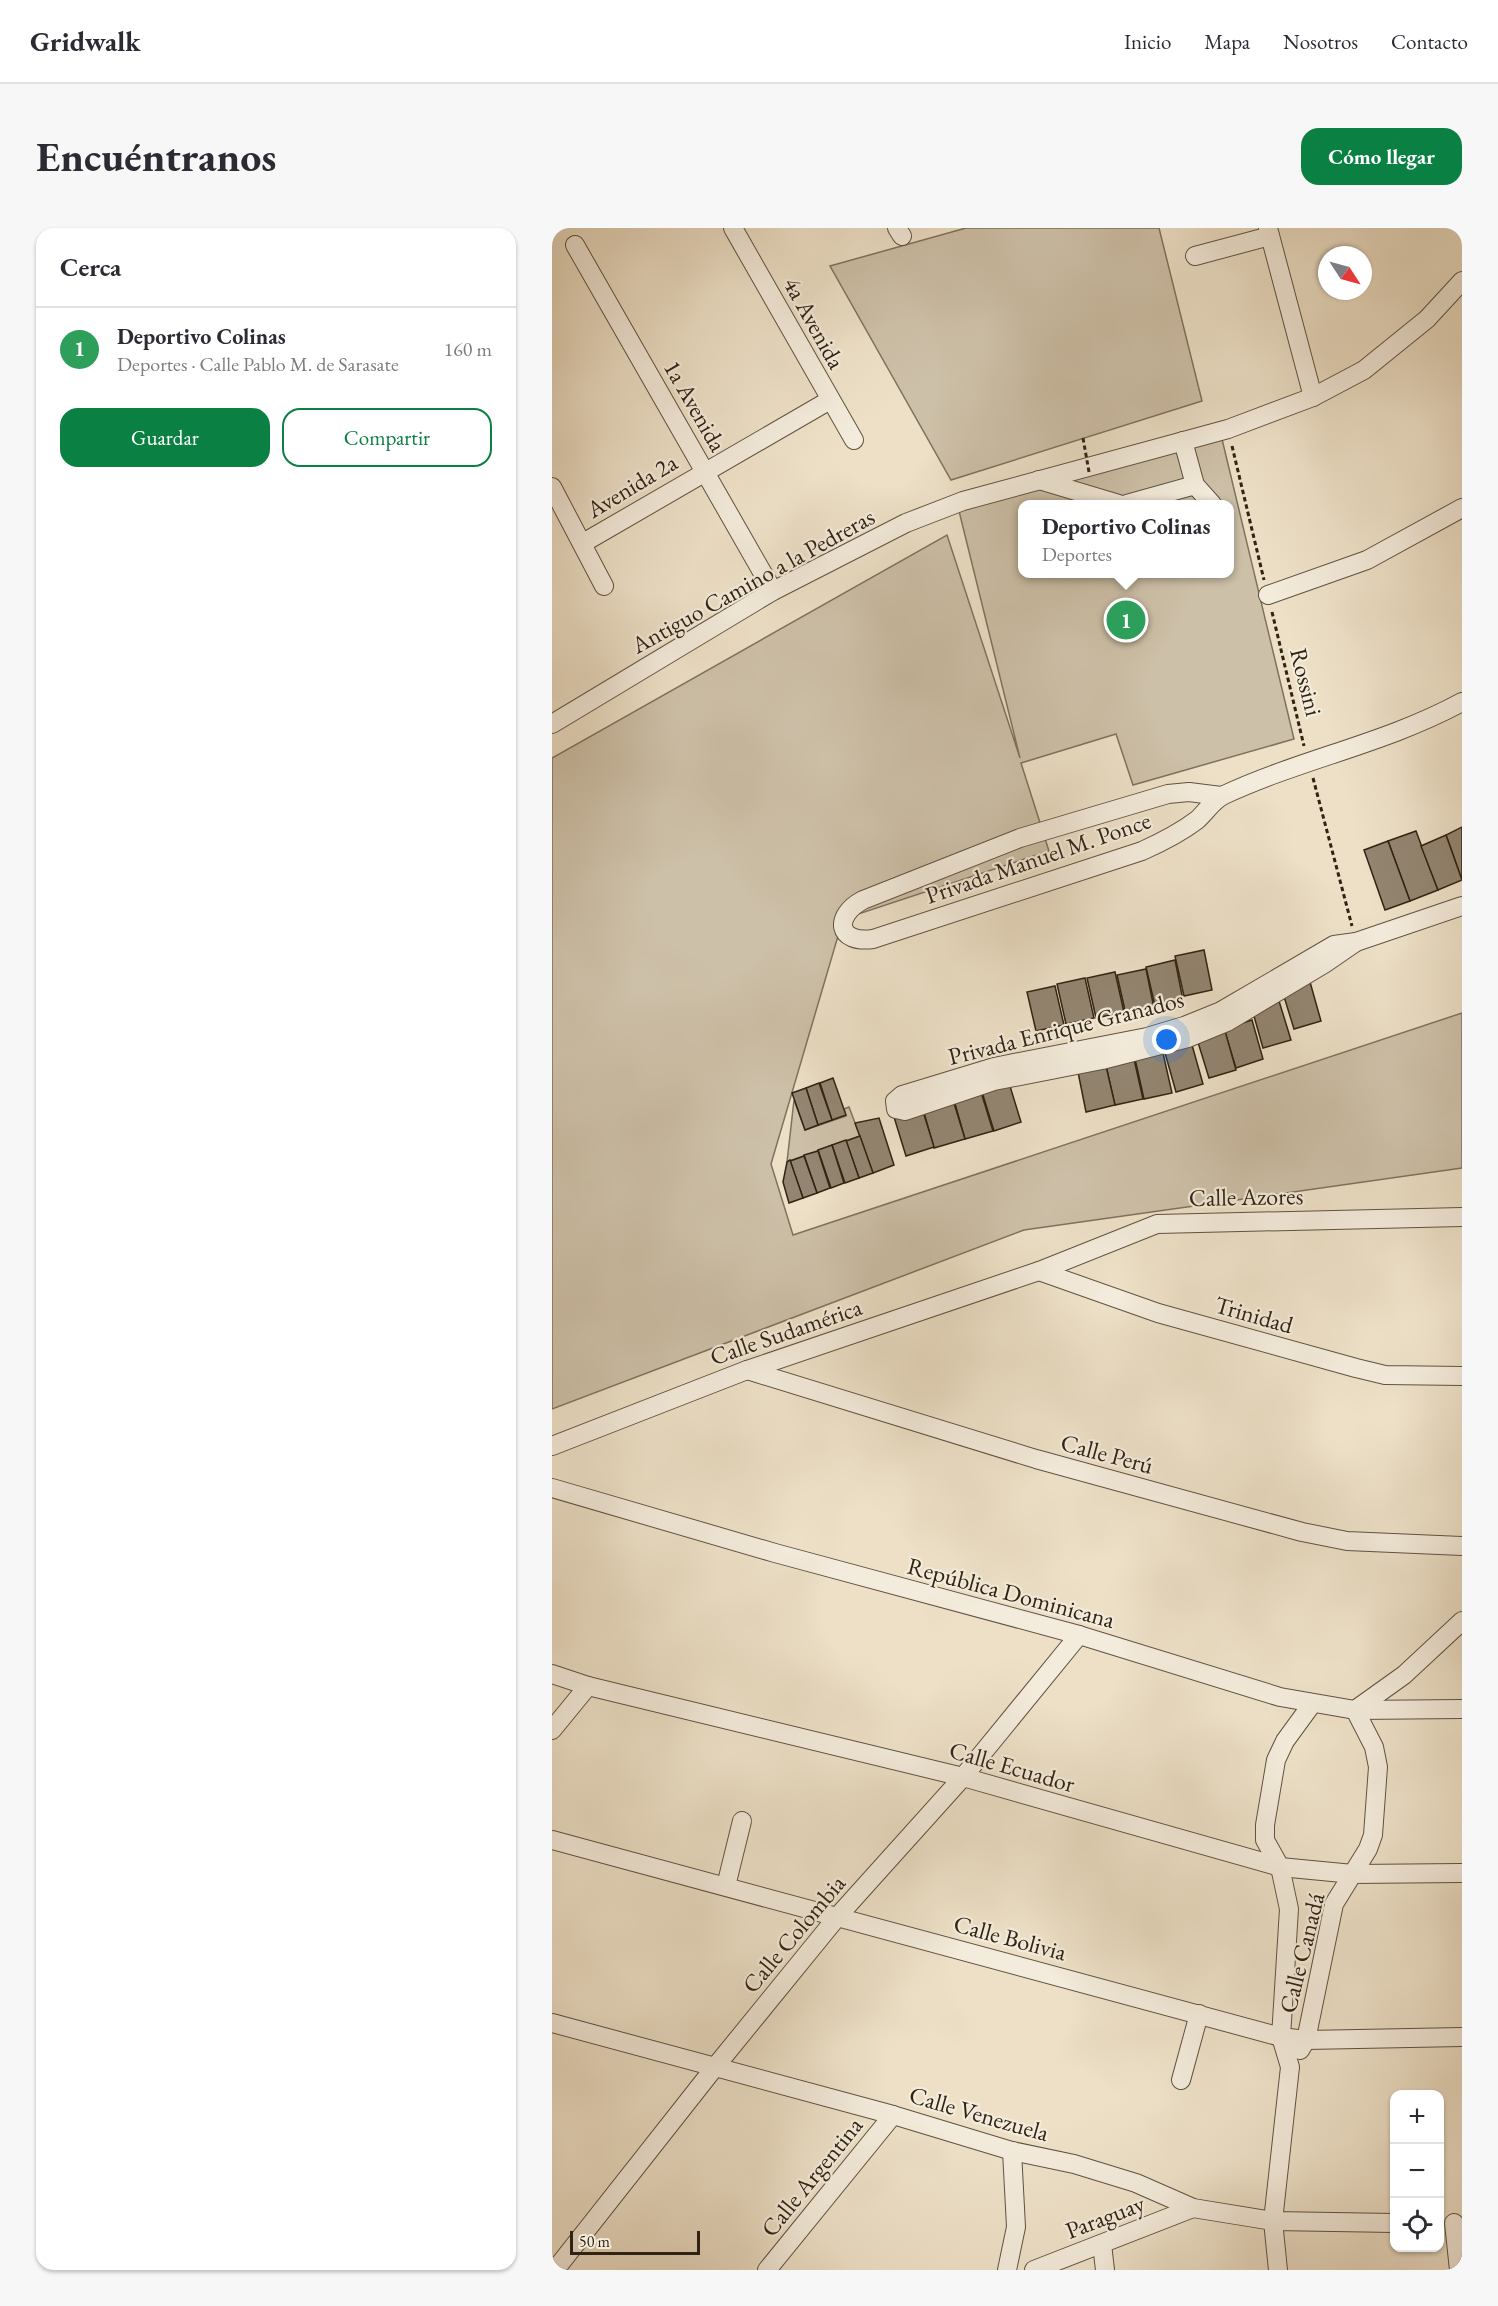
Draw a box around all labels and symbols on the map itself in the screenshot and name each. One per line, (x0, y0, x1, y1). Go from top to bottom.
north arrow (1318, 246, 1372, 300)
street label: 4a Avenida (777, 271, 853, 375)
street label: 1a Avenida (657, 355, 734, 457)
street label: Avenida 2a (580, 446, 683, 525)
street label: Antiguo Camino a la Pedreras (625, 501, 880, 661)
pin: 1 (1106, 598, 1146, 642)
street label: Rossini (1283, 645, 1330, 719)
street label: Privada Manuel M. Ponce (921, 804, 1155, 911)
street label: Privada Enrique Granados (945, 983, 1187, 1072)
your location (1152, 1025, 1181, 1054)
street label: Calle Azores (1188, 1180, 1303, 1213)
street label: Trinidad (1211, 1289, 1298, 1341)
street label: Calle Sudamérica (706, 1291, 866, 1372)
street label: Calle Perú (1058, 1426, 1157, 1481)
street label: República Dominicana (904, 1550, 1119, 1635)
street label: Calle Ecuador (946, 1734, 1079, 1799)
street label: Calle Colombia (735, 1868, 852, 1999)
street label: Calle Canadá (1272, 1889, 1332, 2016)
street label: Calle Bolivia (950, 1908, 1070, 1968)
street label: Calle Venezuela (906, 2079, 1053, 2148)
street label: Calle Argentina (754, 2110, 870, 2243)
street label: Paraguay (1061, 2187, 1149, 2246)
scale bar (570, 2228, 700, 2256)

